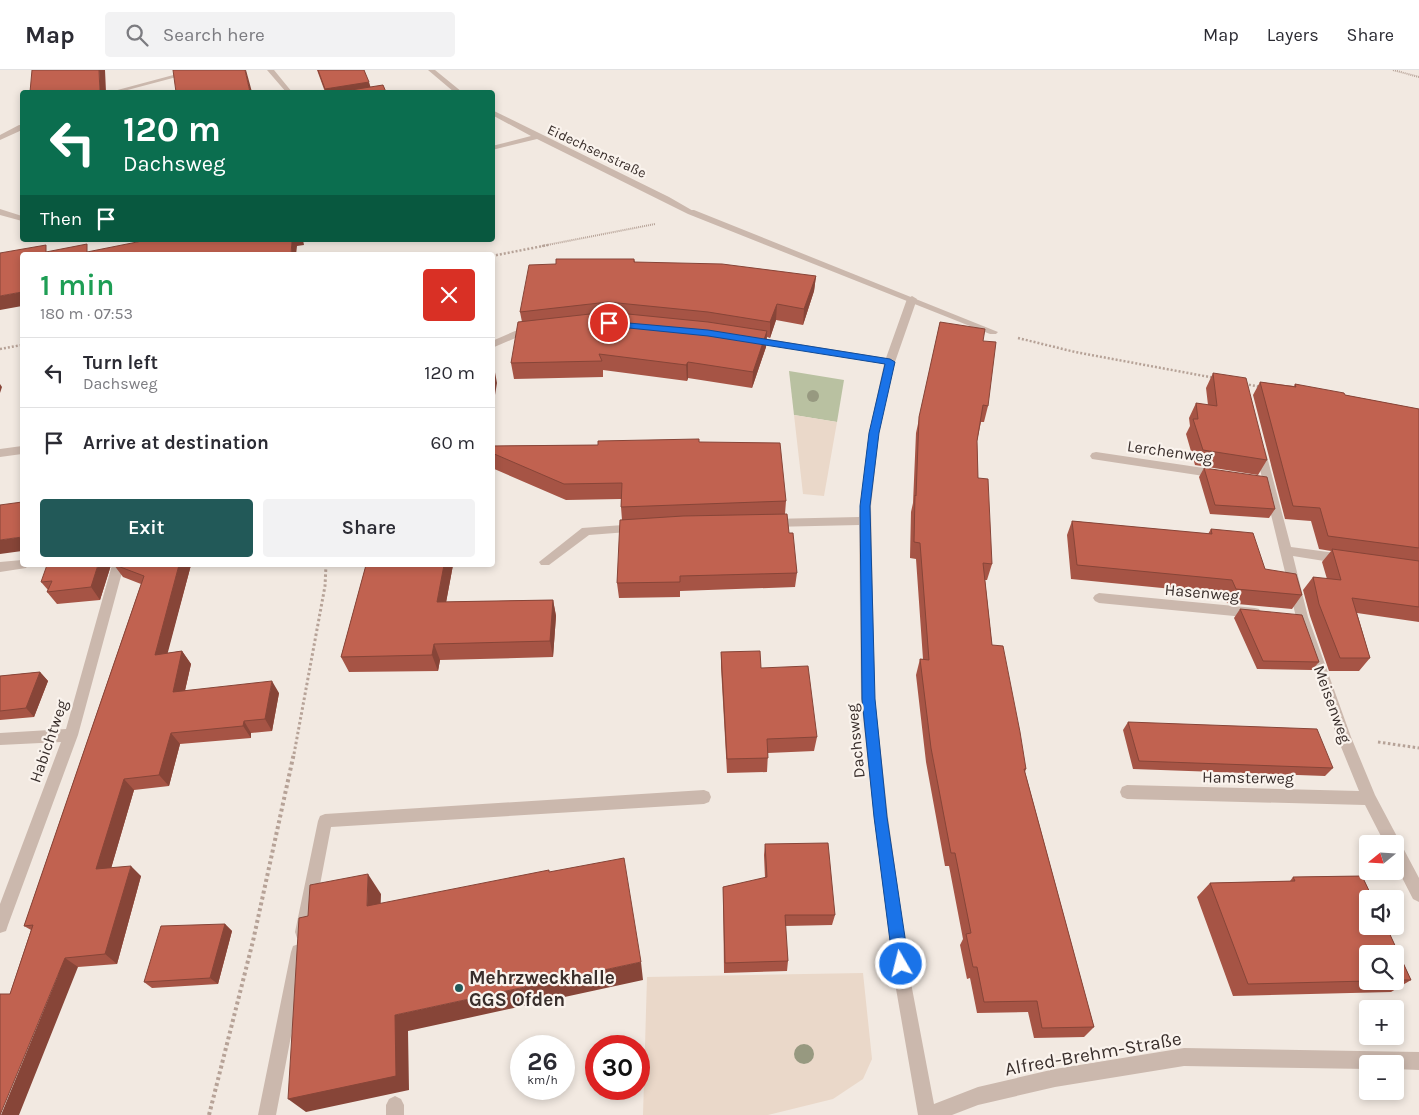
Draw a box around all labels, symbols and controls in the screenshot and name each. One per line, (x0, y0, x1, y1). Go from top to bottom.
search box (105, 12, 455, 57)
text: Map (25, 21, 75, 49)
icon: search (123, 21, 151, 49)
text: Search here (163, 24, 265, 46)
text: Map (1203, 24, 1239, 46)
text: Layers (1267, 24, 1319, 46)
text: Share (1347, 24, 1394, 46)
text: 120 m (123, 109, 221, 150)
icon: left (40, 110, 105, 175)
street label: Eidechsenstraße (545, 121, 649, 182)
text: Dachsweg (123, 151, 225, 177)
icon: arrive (92, 205, 120, 233)
text: Then (40, 208, 82, 230)
text: 1 min (40, 267, 114, 303)
button: close (423, 269, 475, 321)
pin (588, 302, 630, 344)
text: 180 m · 07:53 (40, 304, 133, 323)
icon: arrive (595, 309, 623, 337)
text: Turn left (83, 352, 158, 374)
icon: left (40, 359, 68, 387)
text: 120 m (424, 362, 475, 384)
text: Dachsweg (83, 374, 158, 393)
icon: arrive (40, 429, 68, 457)
text: Arrive at destination (83, 432, 269, 454)
text: 60 m (431, 432, 475, 454)
street label: Lerchenweg (1126, 436, 1214, 467)
button: Exit (40, 499, 253, 557)
button: Share (263, 499, 475, 557)
street label: Hasenweg (1164, 580, 1240, 605)
street label: Meisenweg (1310, 663, 1355, 746)
street label: Habichtweg (25, 697, 72, 785)
street label: Dachsweg (842, 703, 869, 779)
street label: Hamsterweg (1202, 767, 1294, 788)
north arrow (1359, 835, 1404, 880)
map controls (1359, 835, 1404, 1100)
button: sound (1359, 890, 1404, 935)
position arrow (874, 937, 926, 989)
button: search (1359, 945, 1404, 990)
place label: Mehrzweckhalle GGS Ofden (469, 967, 615, 1011)
marker: Mehrzweckhalle GGS Ofden (453, 982, 465, 994)
button: + (1359, 1000, 1404, 1045)
street label: Alfred-Brehm-Straße (1003, 1028, 1183, 1080)
speed limit sign: 30 (585, 1035, 650, 1100)
text: 26 (527, 1047, 558, 1076)
button: − (1359, 1055, 1404, 1100)
text: km/h (527, 1073, 558, 1087)

